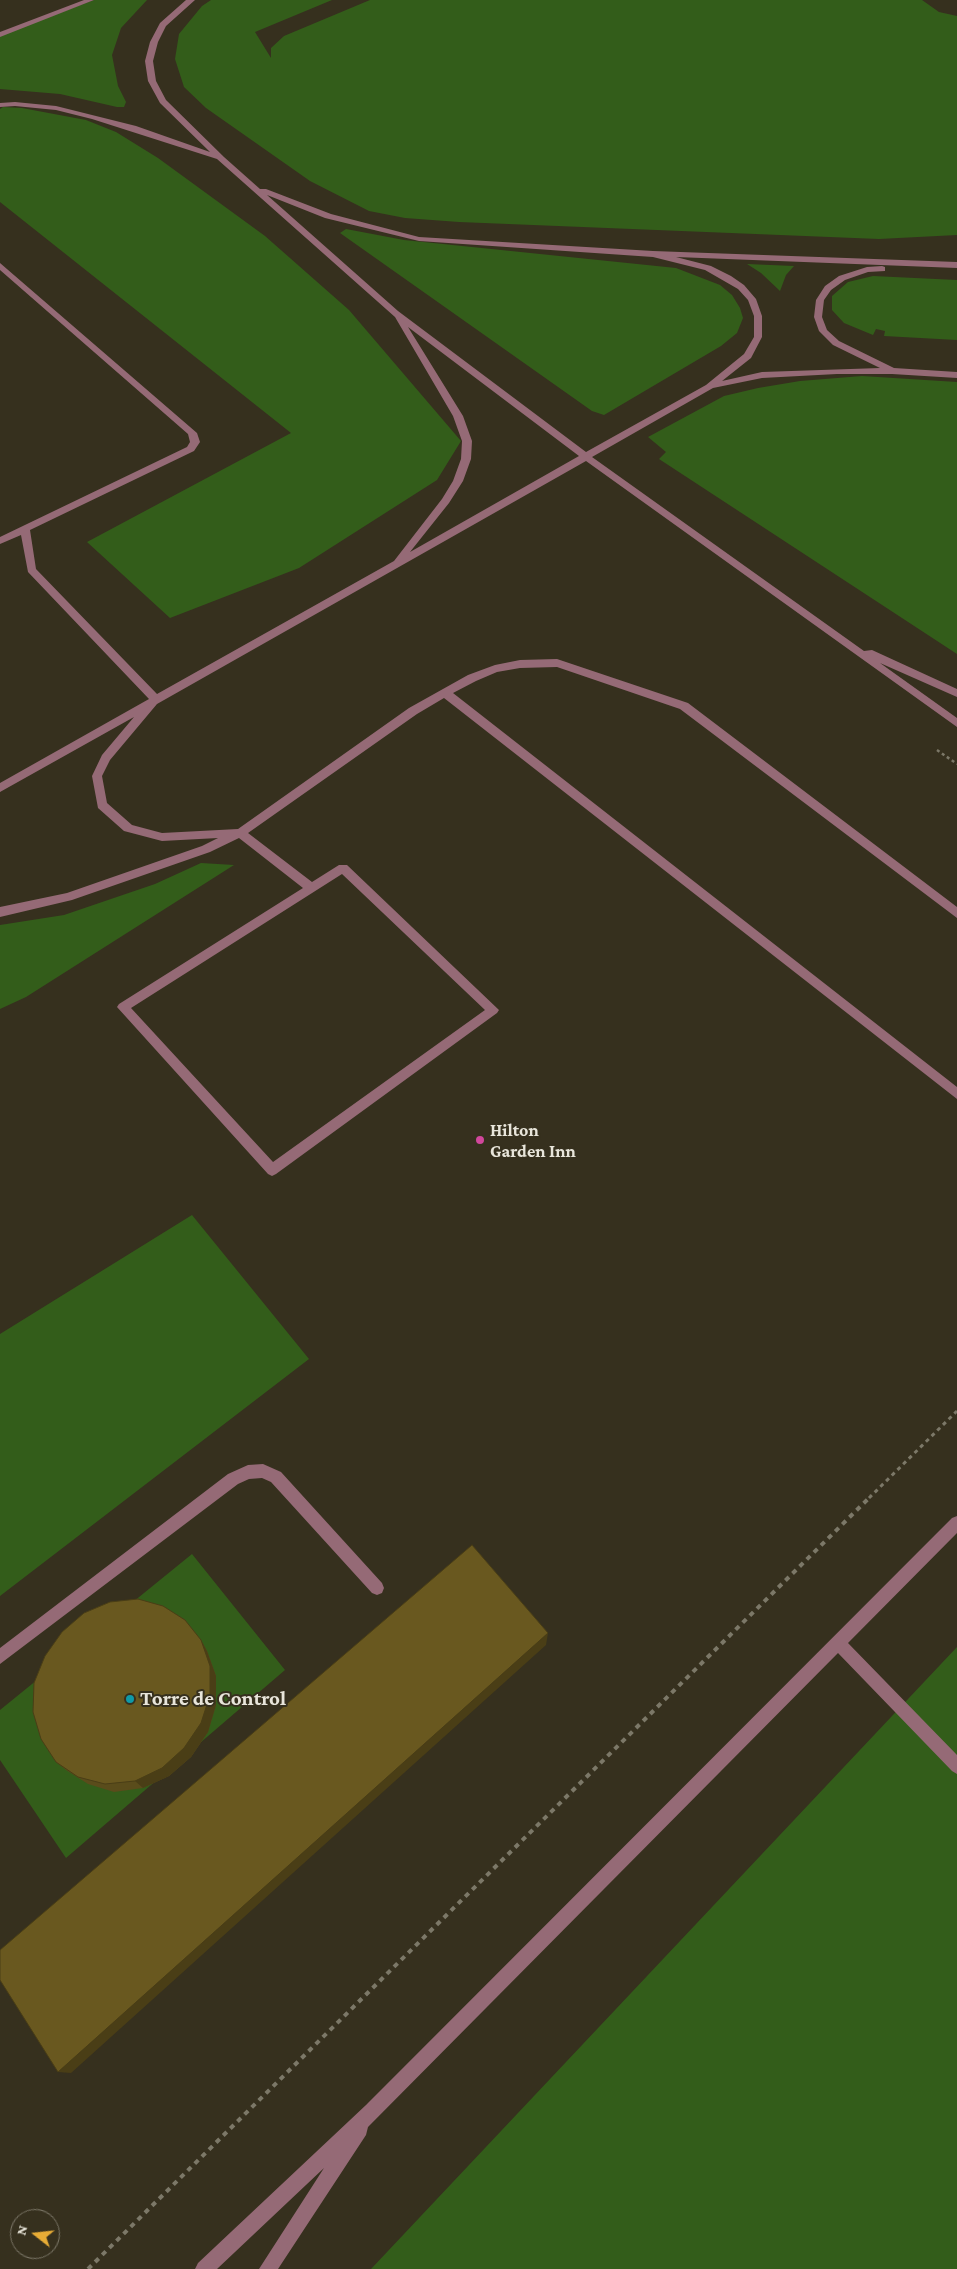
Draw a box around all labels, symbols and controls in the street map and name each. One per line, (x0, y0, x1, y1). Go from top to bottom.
place label: Hilton Garden Inn (490, 1119, 576, 1162)
marker: Hilton Garden Inn (474, 1134, 486, 1146)
place label: Torre de Control (140, 1686, 286, 1712)
marker: Torre de Control (124, 1693, 136, 1705)
north arrow (10, 2209, 60, 2259)
text: N (13, 2223, 31, 2237)

